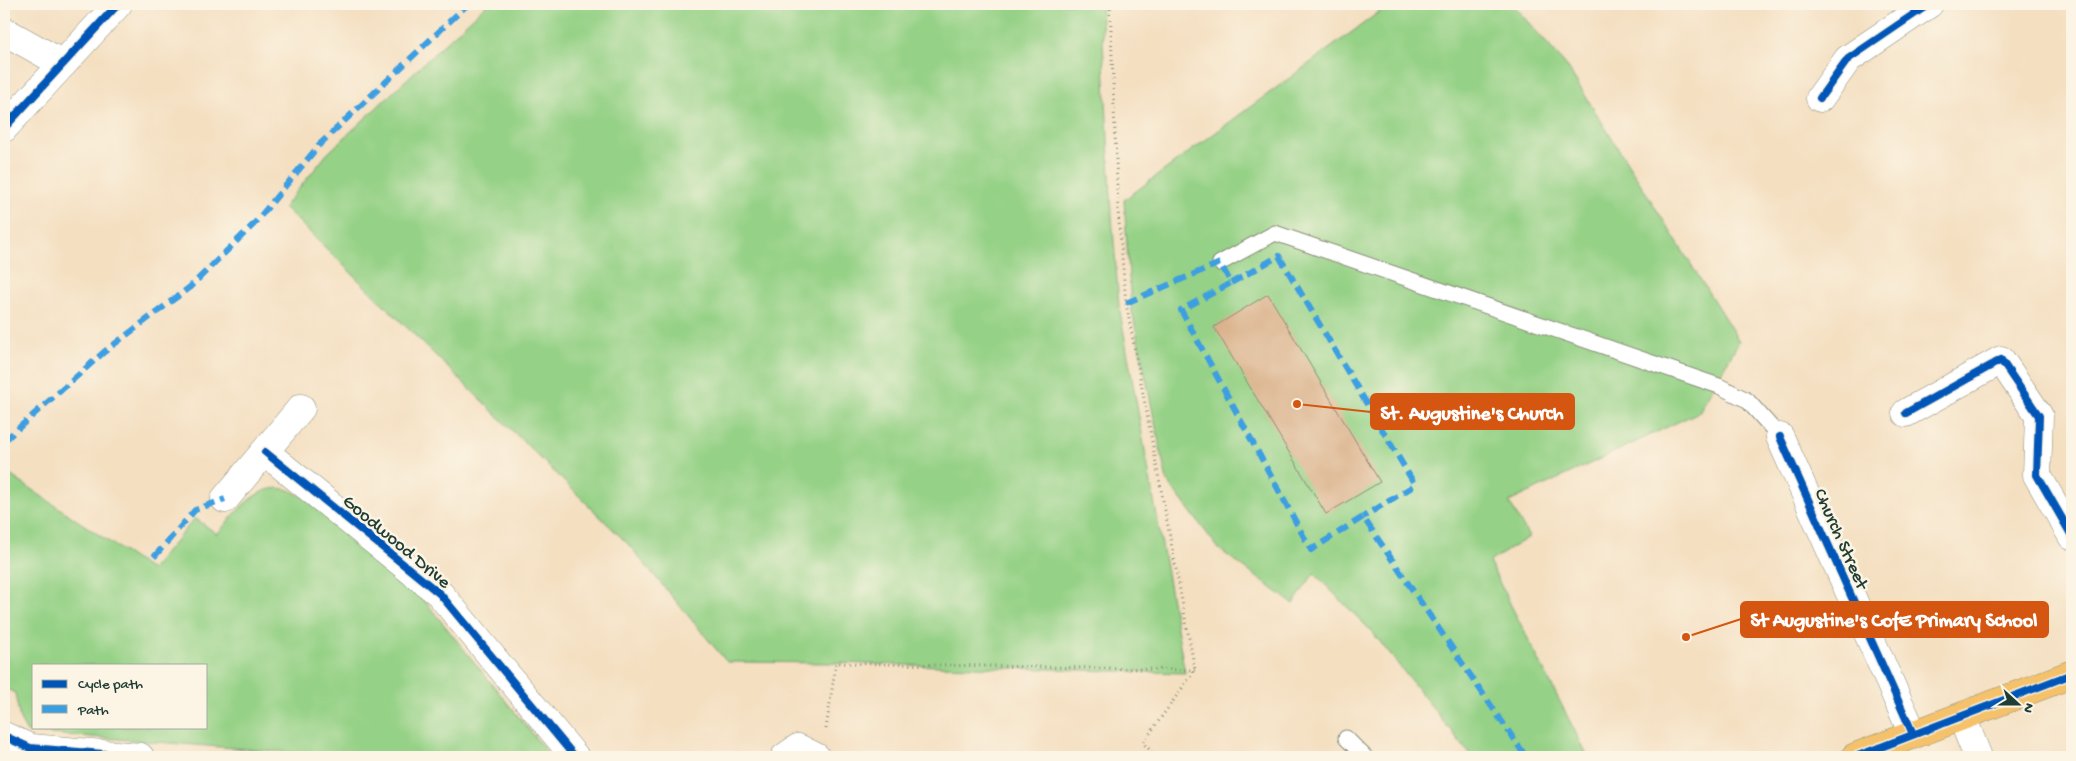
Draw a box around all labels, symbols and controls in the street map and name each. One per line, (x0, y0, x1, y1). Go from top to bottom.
callout: St. Augustine's Church (1371, 394, 1574, 429)
text: St. Augustine's Church (1381, 404, 1564, 427)
street label: Church Street (1807, 485, 1873, 595)
street label: Goodwood Drive (337, 491, 455, 595)
callout: St Augustine's CofE Primary School (1741, 602, 2048, 637)
text: St Augustine's CofE Primary School (1751, 611, 2038, 634)
legend (32, 664, 208, 728)
text: Cycle path (78, 676, 143, 694)
north arrow (1994, 678, 2044, 728)
text: N (2018, 700, 2037, 715)
text: Path (77, 702, 109, 720)

